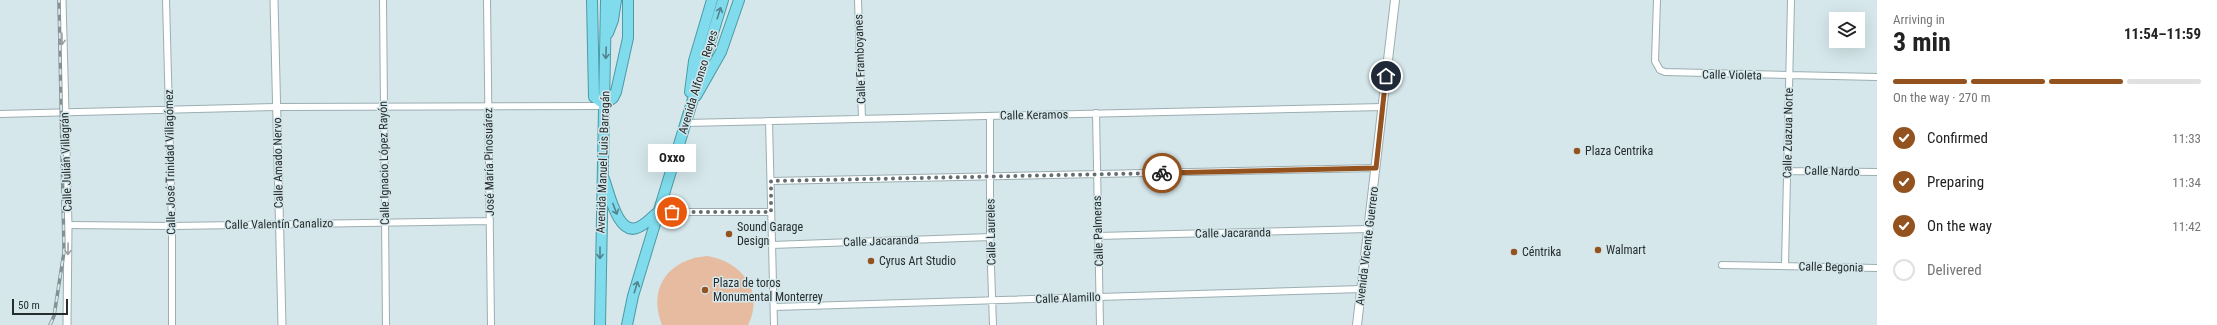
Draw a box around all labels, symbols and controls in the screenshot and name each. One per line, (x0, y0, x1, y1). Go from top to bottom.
one-way arrow (716, 7, 723, 20)
map controls (1829, 12, 1865, 48)
button: layers (1829, 12, 1865, 48)
text: Arriving in (1893, 12, 1945, 27)
street label: Calle Framboyanes (851, 14, 869, 104)
text: 11:54–11:59 (2124, 25, 2201, 43)
text: 3 min (1893, 27, 1951, 57)
street label: Avenida Alfonso Reyes (676, 28, 720, 136)
one-way arrow (58, 32, 66, 45)
one-way arrow (602, 46, 610, 59)
pin (1369, 59, 1403, 93)
icon: home (1375, 65, 1397, 87)
street label: Calle Violeta (1702, 67, 1762, 83)
street label: Calle Zuazua Norte (1780, 87, 1796, 178)
street label: Calle José Trinidad Villagómez (162, 89, 178, 235)
street label: Avenida Manuel Luis Barragán (594, 90, 612, 234)
text: On the way · 270 m (1893, 90, 1990, 105)
street label: Calle Ignacio López Rayón (376, 101, 392, 225)
street label: Calle Keramos (1000, 107, 1068, 123)
street label: José María Pinosuárez (481, 108, 497, 216)
street label: Calle Julián Villagrán (57, 112, 75, 212)
street label: Calle Amado Nervo (270, 118, 286, 208)
icon: check (1893, 127, 1915, 149)
text: Confirmed (1927, 129, 1988, 147)
text: 11:33 (2172, 131, 2201, 146)
callout: Oxxo (648, 144, 696, 172)
place label: Plaza Centrika (1585, 144, 1654, 158)
marker: Plaza Centrika (1572, 146, 1582, 156)
text: Oxxo (659, 150, 685, 165)
courier (1142, 153, 1182, 193)
icon: bike (1151, 162, 1173, 184)
street label: Calle Nardo (1804, 164, 1860, 178)
icon: check (1893, 171, 1915, 193)
text: Preparing (1927, 173, 1984, 191)
text: 11:34 (2172, 175, 2201, 190)
street label: Avenida Vicente Guerrero (1353, 186, 1381, 306)
pin (655, 195, 689, 229)
street label: Calle Palmeras (1090, 195, 1106, 267)
street label: Calle Laureles (983, 199, 999, 265)
icon: bag (661, 201, 683, 223)
one-way arrow (612, 203, 620, 215)
icon: check (1893, 215, 1915, 237)
street label: Calle Valentín Canalizo (225, 216, 333, 232)
text: On the way (1927, 217, 1992, 235)
text: 11:42 (2172, 219, 2201, 234)
place label: Sound Garage Design (737, 220, 803, 248)
street label: Calle Jacaranda (1195, 225, 1271, 241)
marker: Sound Garage Design (724, 229, 734, 239)
street label: Calle Jacaranda (843, 233, 919, 249)
one-way arrow (64, 242, 72, 255)
place label: Walmart (1606, 243, 1646, 257)
place label: Céntrika (1522, 245, 1562, 259)
marker: Walmart (1593, 245, 1603, 255)
one-way arrow (596, 246, 604, 259)
marker: Céntrika (1509, 247, 1519, 257)
place label: Cyrus Art Studio (879, 254, 956, 268)
marker: Cyrus Art Studio (866, 256, 876, 266)
street label: Calle Begonia (1798, 259, 1864, 275)
text: Delivered (1927, 261, 1982, 279)
place label: Plaza de toros Monumental Monterrey (713, 276, 823, 304)
one-way arrow (633, 281, 640, 294)
marker: Plaza de toros Monumental Monterrey (700, 285, 710, 295)
street label: Calle Alamillo (1035, 290, 1101, 306)
scale bar (12, 297, 68, 316)
text: 50 m (18, 299, 40, 312)

